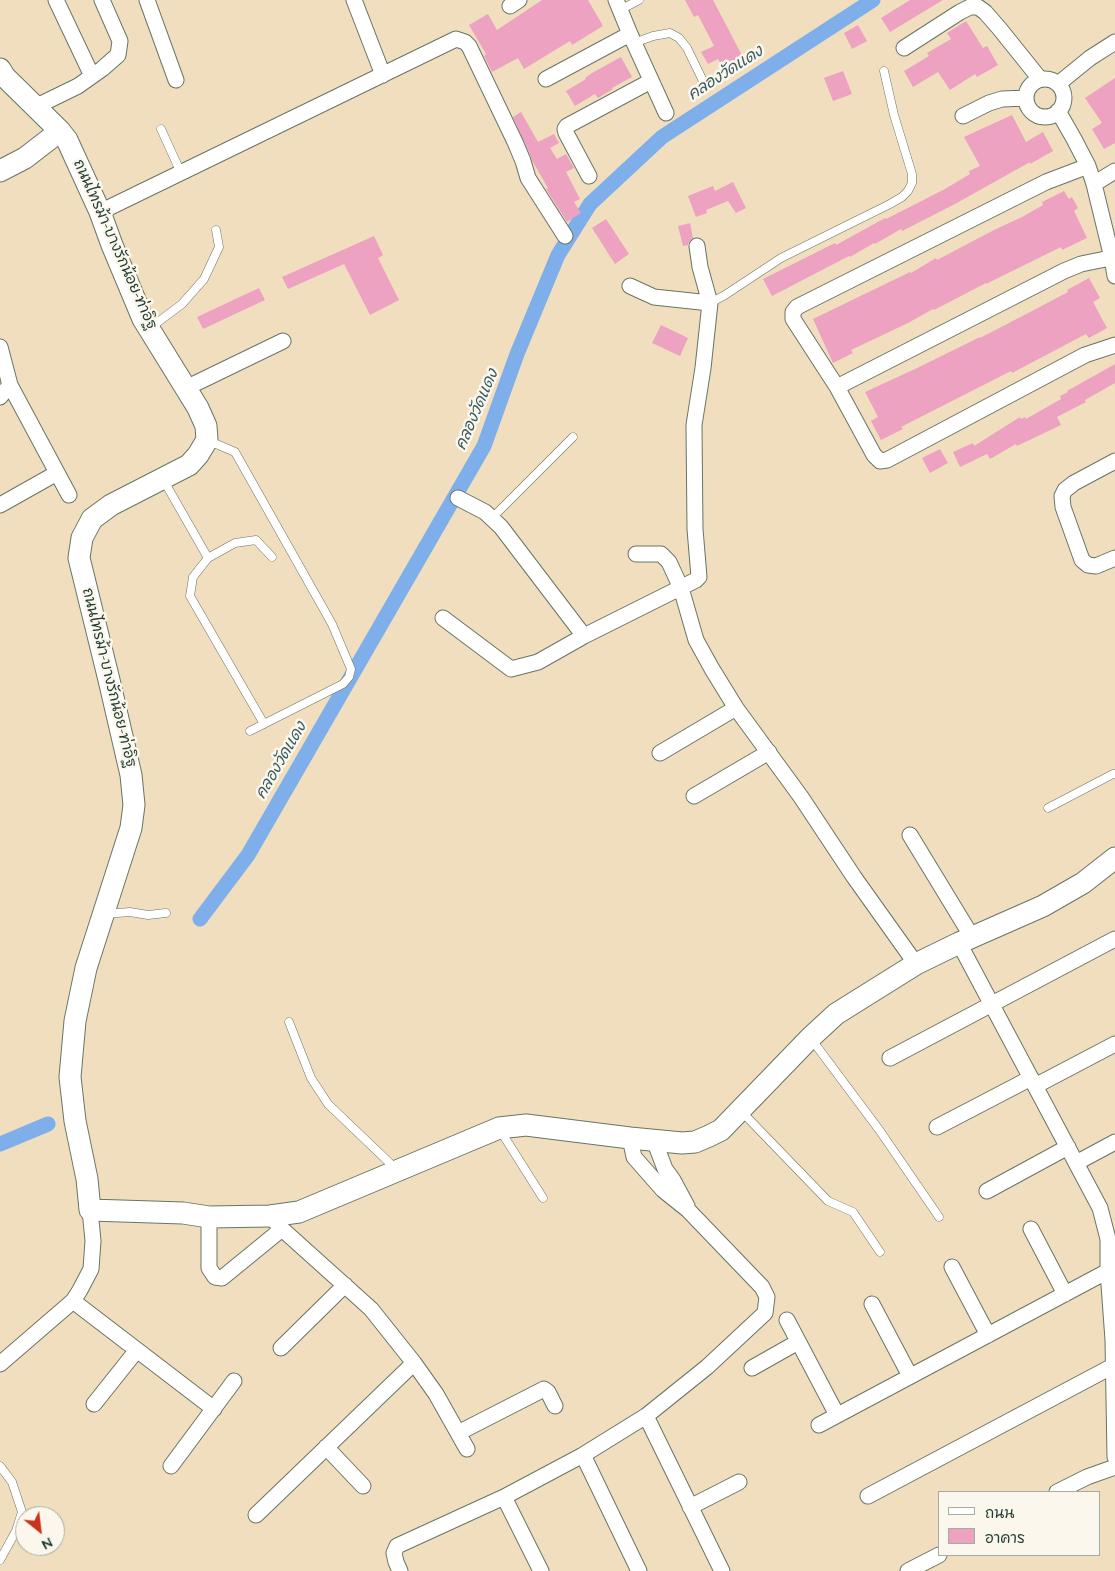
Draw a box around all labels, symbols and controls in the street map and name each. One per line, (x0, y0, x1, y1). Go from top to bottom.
water label: คลองวัดแดง (685, 43, 767, 105)
street label: ถนนไทรม้า-บางรักน้อย-ท่าอิฐ (68, 157, 160, 333)
water label: คลองวัดแดง (452, 367, 504, 453)
street label: ถนนไทรม้า-บางรักน้อย-ท่าอิฐ (77, 586, 139, 770)
water label: คลองวัดแดง (252, 719, 312, 803)
legend (938, 1491, 1100, 1556)
text: ถนน (985, 1503, 1014, 1524)
north arrow (15, 1506, 65, 1556)
text: อาคาร (985, 1528, 1025, 1549)
text: N (38, 1532, 55, 1554)

